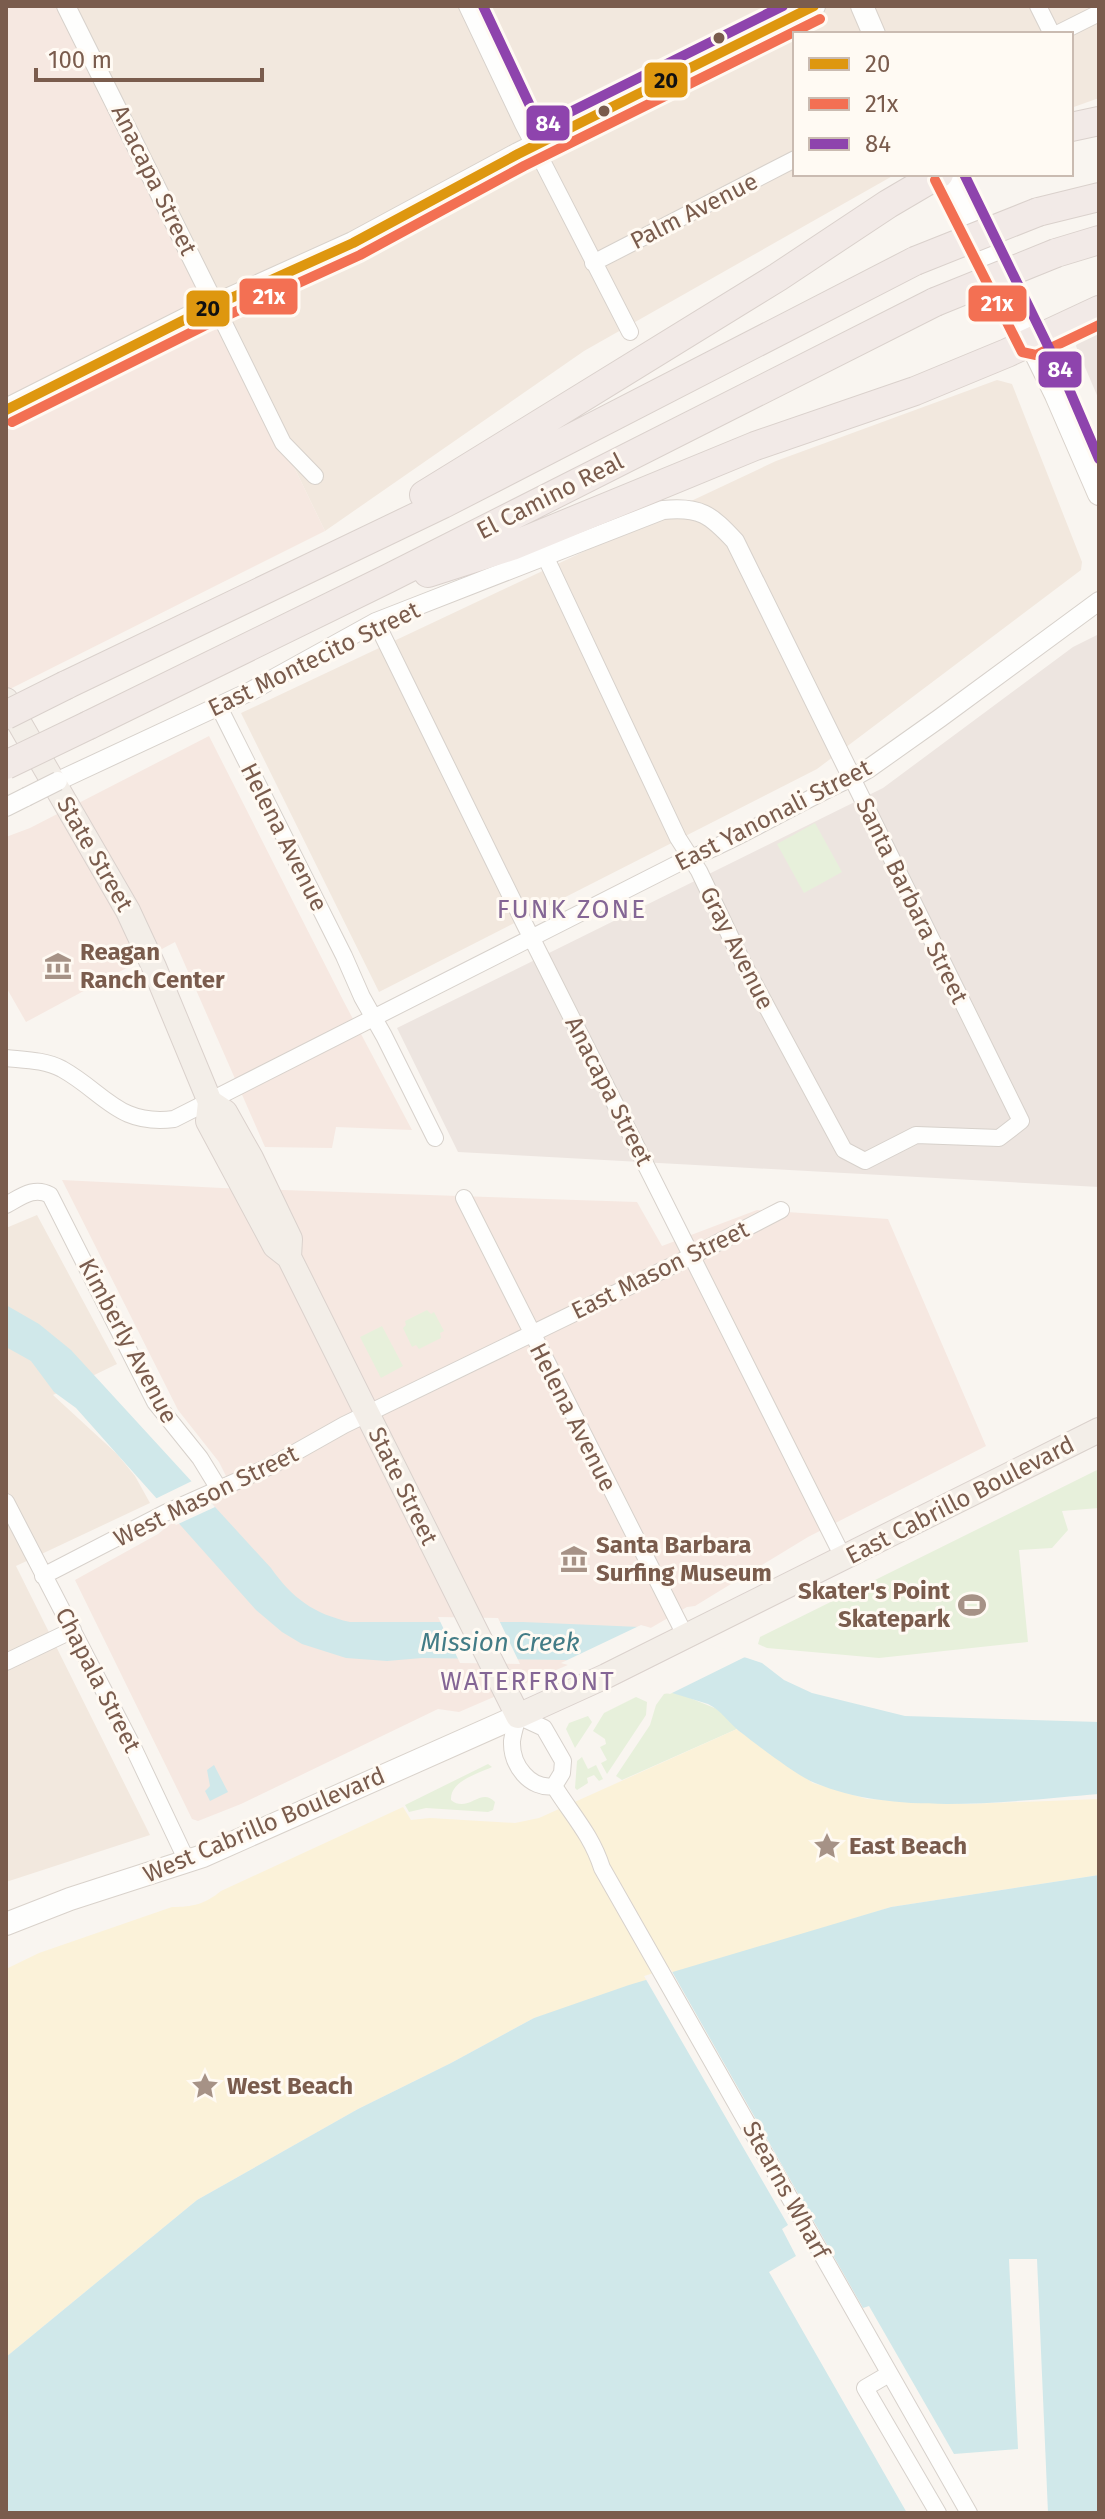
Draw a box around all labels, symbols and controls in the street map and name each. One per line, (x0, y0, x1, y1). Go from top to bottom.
unlabelled marker (711, 30, 727, 46)
scale bar (36, 32, 262, 82)
legend (793, 32, 1073, 176)
text: 100 m (48, 46, 112, 74)
text: 20 (865, 50, 890, 78)
line badge: 20 (643, 61, 689, 99)
text: 20 (654, 67, 678, 94)
text: 21x (865, 90, 899, 118)
street label: Anacapa Street (106, 100, 203, 260)
unlabelled marker (596, 103, 612, 119)
line badge: 84 (525, 104, 571, 142)
text: 84 (535, 110, 561, 137)
text: 84 (865, 130, 891, 158)
street label: Palm Avenue (626, 167, 762, 255)
line badge: 21x (238, 277, 299, 316)
text: 21x (253, 283, 286, 310)
line badge: 21x (967, 284, 1028, 323)
line badge: 20 (185, 289, 231, 328)
text: 21x (981, 290, 1014, 317)
text: 20 (196, 295, 220, 322)
line badge: 84 (1037, 350, 1083, 389)
text: 84 (1047, 356, 1073, 383)
street label: El Camino Real (472, 447, 628, 545)
street label: East Montecito Street (204, 595, 425, 722)
street label: East Yanonali Street (670, 753, 876, 877)
street label: Helena Avenue (235, 758, 333, 916)
street label: State Street (51, 792, 139, 916)
street label: Santa Barbara Street (850, 794, 974, 1009)
street label: Gray Avenue (694, 882, 780, 1014)
district label: FUNK ZONE (497, 894, 647, 925)
place label: Reagan Ranch Center (80, 938, 225, 994)
museum icon: Reagan Ranch Center (43, 951, 73, 981)
street label: Anacapa Street (559, 1012, 659, 1171)
street label: East Mason Street (567, 1215, 754, 1325)
street label: Kimberly Avenue (73, 1254, 183, 1428)
street label: Helena Avenue (524, 1338, 622, 1496)
street label: State Street (362, 1423, 444, 1550)
street label: East Cabrillo Boulevard (841, 1430, 1079, 1570)
street label: West Mason Street (109, 1439, 303, 1553)
place label: Santa Barbara Surfing Museum (596, 1531, 772, 1587)
museum icon: Santa Barbara Surfing Museum (559, 1544, 589, 1574)
place label: Skater's Point Skatepark (798, 1577, 951, 1633)
sports icon: Skater's Point Skatepark (957, 1590, 987, 1620)
street label: Chapala Street (50, 1603, 147, 1757)
water label: Mission Creek (420, 1627, 580, 1658)
district label: WATERFRONT (440, 1666, 616, 1697)
street label: West Cabrillo Boulevard (139, 1761, 389, 1889)
place icon: East Beach (812, 1831, 842, 1861)
place label: East Beach (849, 1832, 967, 1860)
place icon: West Beach (190, 2071, 220, 2101)
place label: West Beach (227, 2072, 353, 2100)
street label: Stearns Wharf (737, 2117, 836, 2265)

